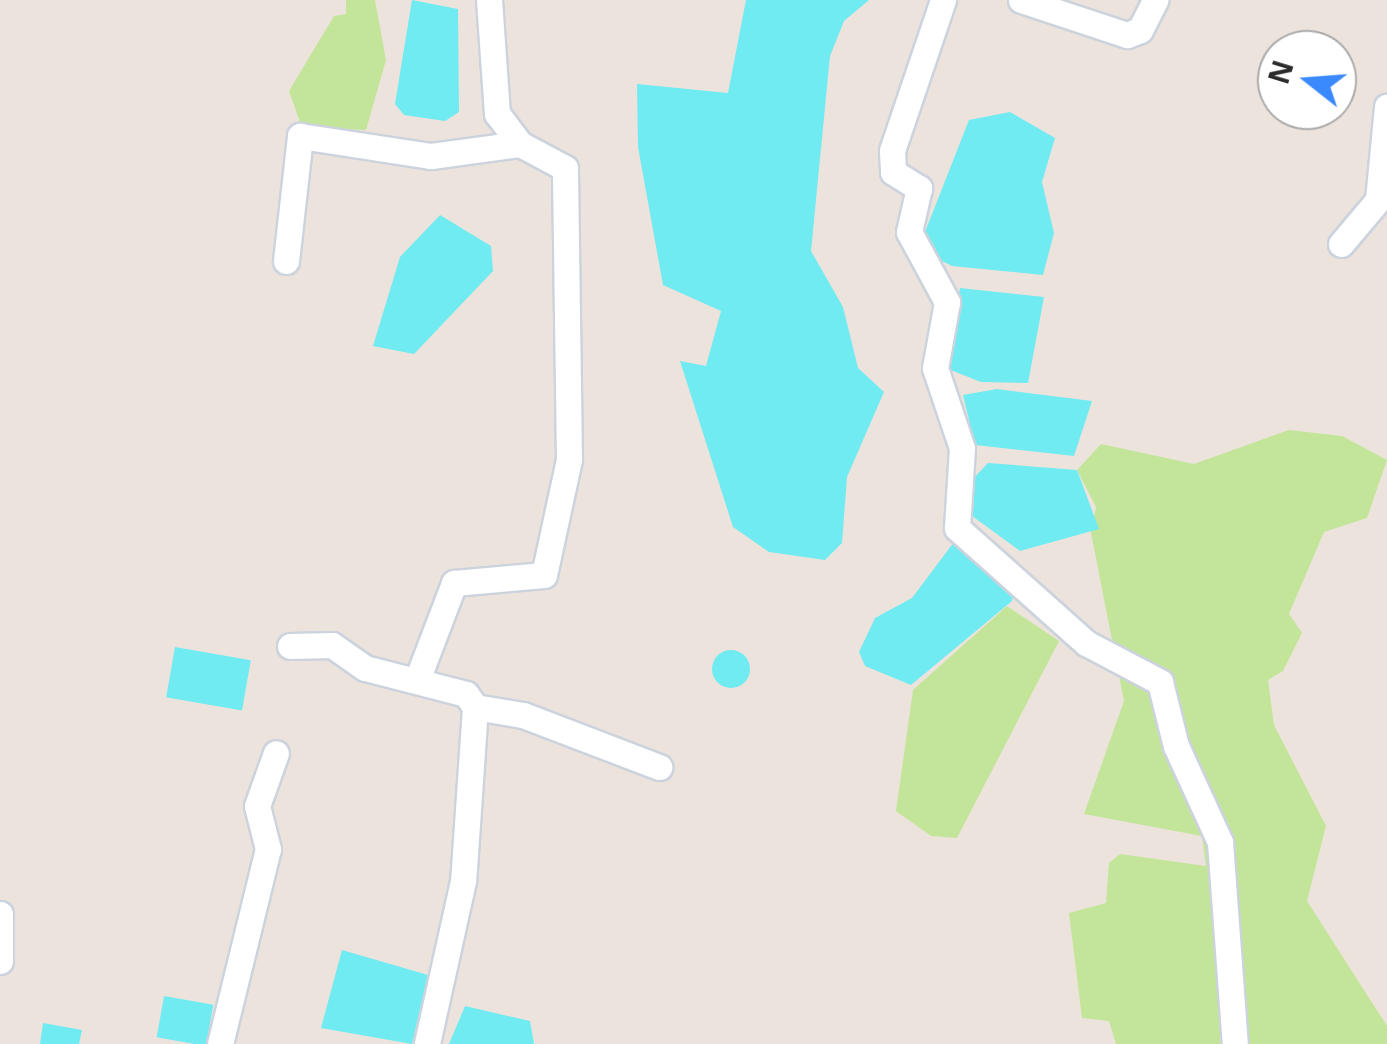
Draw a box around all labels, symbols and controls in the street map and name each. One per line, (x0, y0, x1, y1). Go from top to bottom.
north arrow (1257, 30, 1357, 130)
text: N (1259, 55, 1302, 88)

